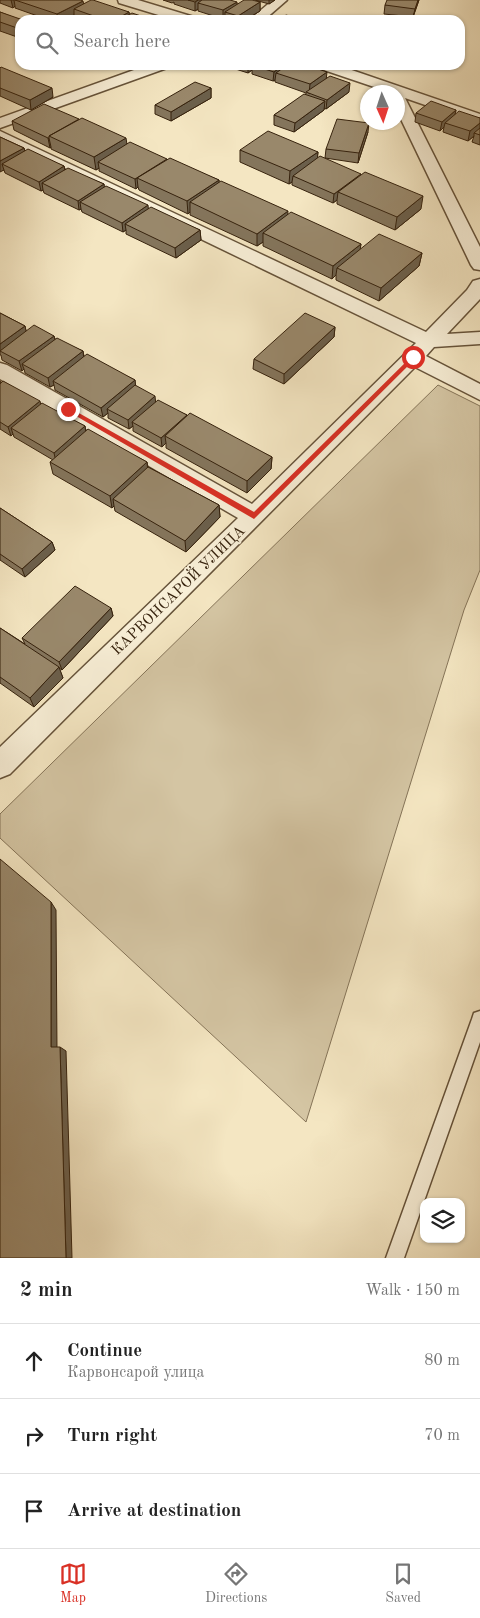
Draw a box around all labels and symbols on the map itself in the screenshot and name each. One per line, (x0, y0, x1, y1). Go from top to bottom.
north arrow (360, 85, 405, 130)
route start (402, 346, 425, 369)
route end (57, 398, 80, 421)
street label: КАРВОНСАРОЙ УЛИЦА (107, 520, 249, 659)

